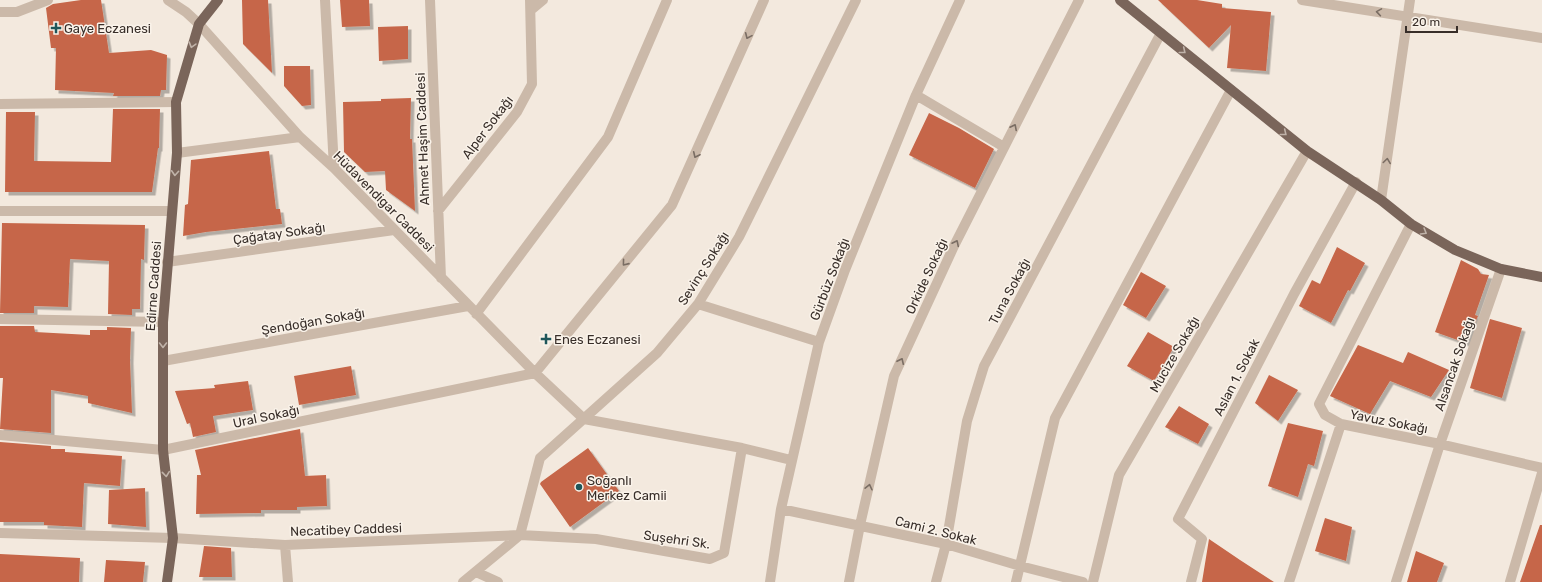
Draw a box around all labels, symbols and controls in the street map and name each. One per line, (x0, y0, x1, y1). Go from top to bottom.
one-way arrow (1376, 8, 1382, 17)
scale bar (1406, 8, 1457, 34)
text: 20 m (1412, 15, 1440, 29)
place label: Gaye Eczanesi (64, 21, 151, 36)
marker: Gaye Eczanesi (51, 23, 61, 33)
one-way arrow (745, 32, 753, 39)
one-way arrow (188, 42, 197, 49)
one-way arrow (1178, 46, 1186, 53)
street label: Ahmet Haşim Caddesi (413, 72, 432, 206)
street label: Alper Sokağı (459, 93, 517, 162)
one-way arrow (1010, 124, 1017, 131)
one-way arrow (1279, 128, 1286, 135)
street label: Hüdavendigar Caddesi (330, 148, 437, 255)
one-way arrow (693, 150, 701, 158)
one-way arrow (1382, 158, 1391, 164)
one-way arrow (171, 170, 180, 176)
street label: Çağatay Sokağı (232, 220, 326, 248)
one-way arrow (1420, 227, 1427, 234)
street label: Sevinç Sokağı (675, 229, 733, 308)
street label: Gürbüz Sokağı (807, 236, 853, 323)
street label: Orkide Sokağı (902, 236, 951, 317)
street label: Edirne Caddesi (143, 240, 164, 332)
one-way arrow (951, 240, 959, 247)
street label: Tuna Sokağı (986, 256, 1034, 327)
one-way arrow (623, 258, 630, 265)
street label: Şendoğan Sokağı (260, 305, 366, 339)
street label: Mucize Sokağı (1147, 313, 1203, 396)
street label: Alsancak Sokağı (1431, 315, 1478, 413)
place label: Enes Eczanesi (554, 332, 641, 347)
marker: Enes Eczanesi (541, 334, 551, 344)
street label: Aslan 1. Sokak (1211, 336, 1263, 418)
one-way arrow (159, 342, 167, 348)
one-way arrow (896, 358, 904, 365)
street label: Ural Sokağı (231, 402, 301, 432)
street label: Yavuz Sokağı (1348, 407, 1429, 437)
one-way arrow (161, 471, 170, 478)
place label: Soğanlı Merkez Camii (587, 473, 667, 503)
marker: Soğanlı Merkez Camii (574, 482, 584, 492)
one-way arrow (864, 483, 872, 490)
street label: Cami 2. Sokak (893, 513, 979, 548)
street label: Necatibey Caddesi (290, 520, 402, 539)
street label: Suşehri Sk. (643, 527, 711, 552)

